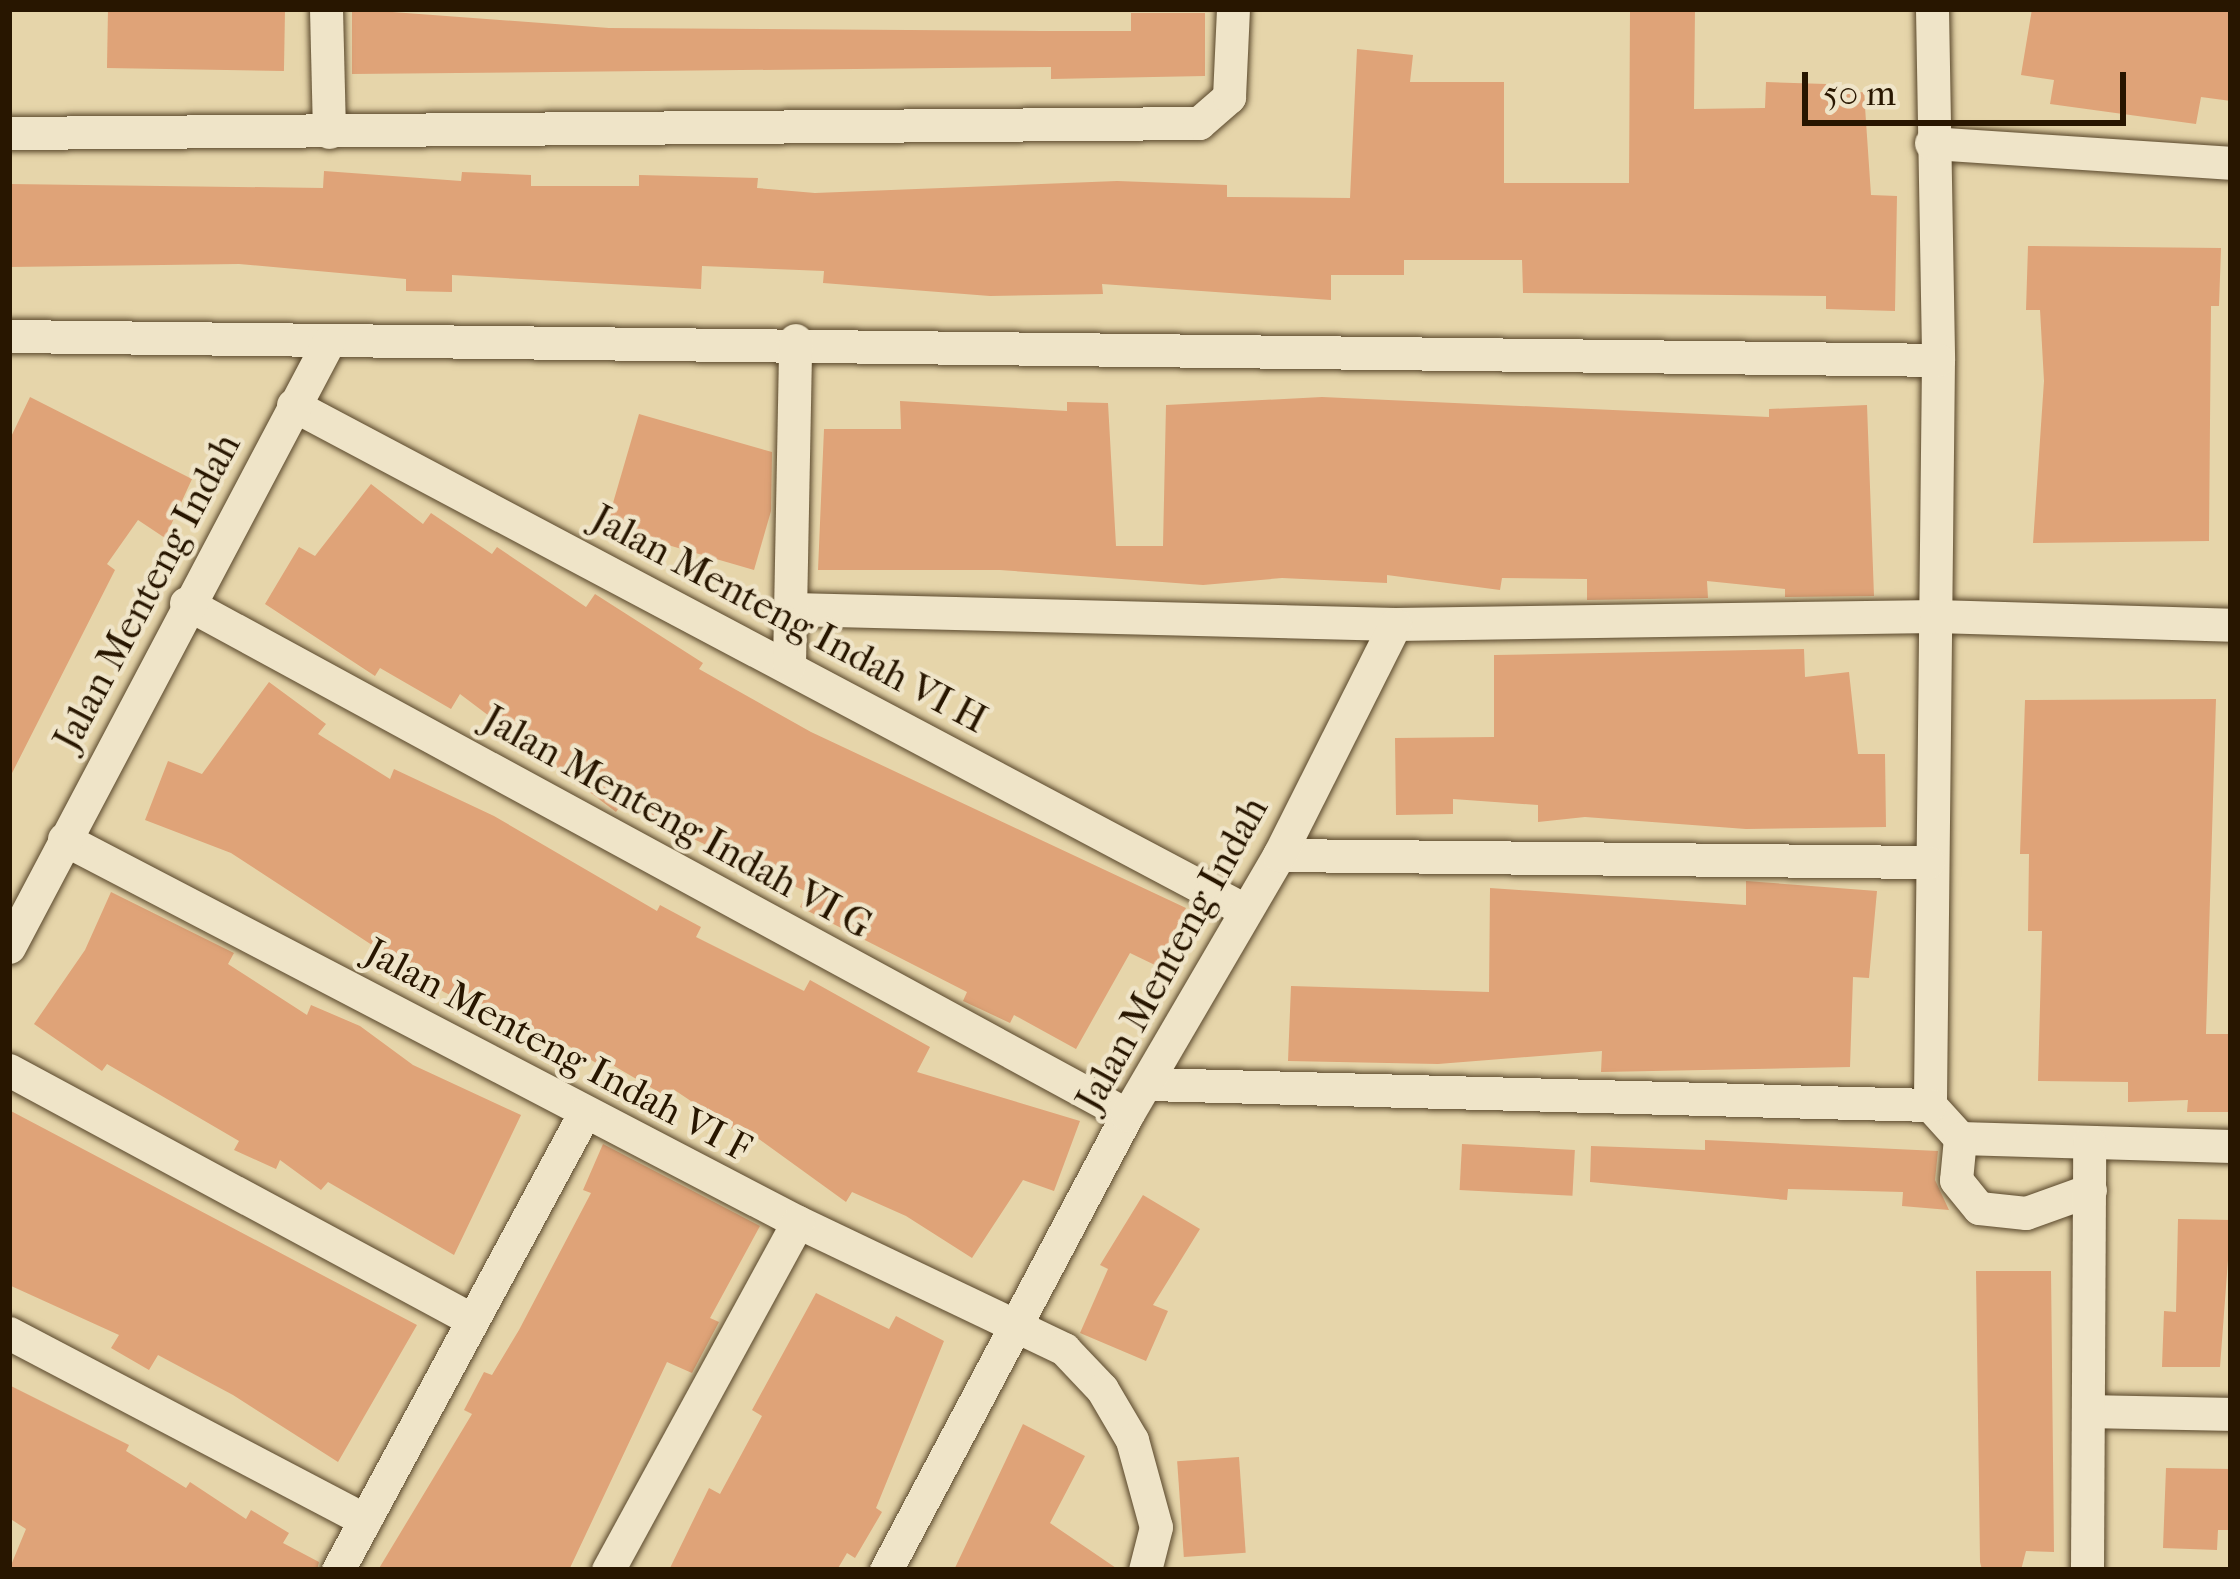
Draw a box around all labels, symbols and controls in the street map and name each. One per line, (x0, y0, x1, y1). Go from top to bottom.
scale bar (1808, 48, 2132, 122)
text: 50 m (1823, 72, 1896, 114)
street label: Jalan Menteng Indah (44, 425, 250, 759)
street label: Jalan Menteng Indah VI H (583, 495, 995, 743)
street label: Jalan Menteng Indah VI G (474, 695, 880, 949)
street label: Jalan Menteng Indah (1066, 789, 1278, 1119)
street label: Jalan Menteng Indah VI F (357, 928, 759, 1172)

